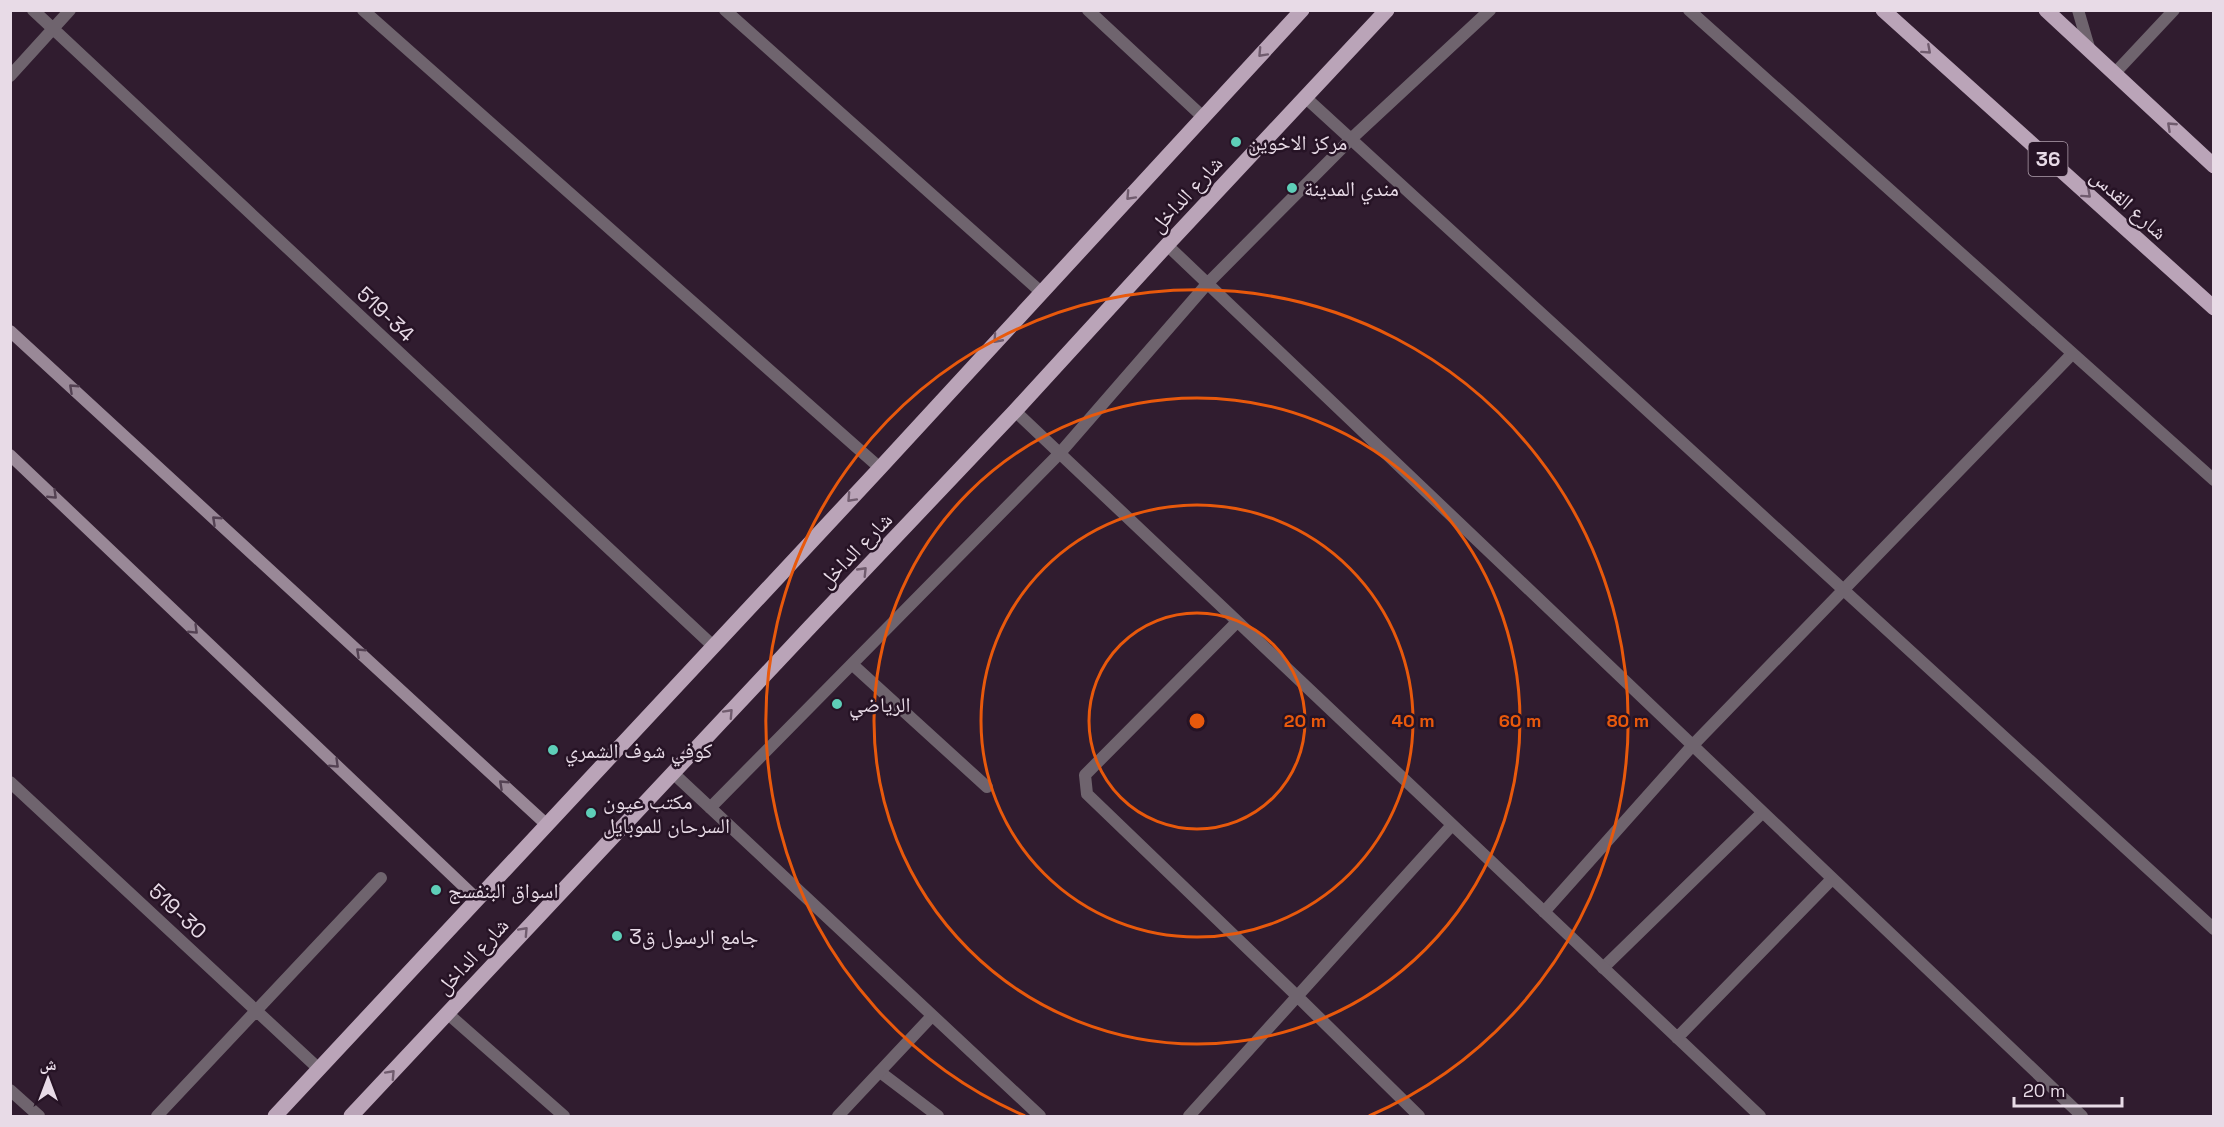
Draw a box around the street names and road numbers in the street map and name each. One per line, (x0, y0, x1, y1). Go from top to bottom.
road number: 36 (2028, 142, 2068, 176)
street label: شارع الداخل (1144, 150, 1228, 238)
street label: شارع القدس (2085, 162, 2173, 246)
street label: 519-34 (351, 281, 421, 347)
street label: شارع الداخل (812, 506, 898, 594)
street label: 519-30 (143, 877, 213, 945)
street label: شارع الداخل (430, 912, 514, 1000)

